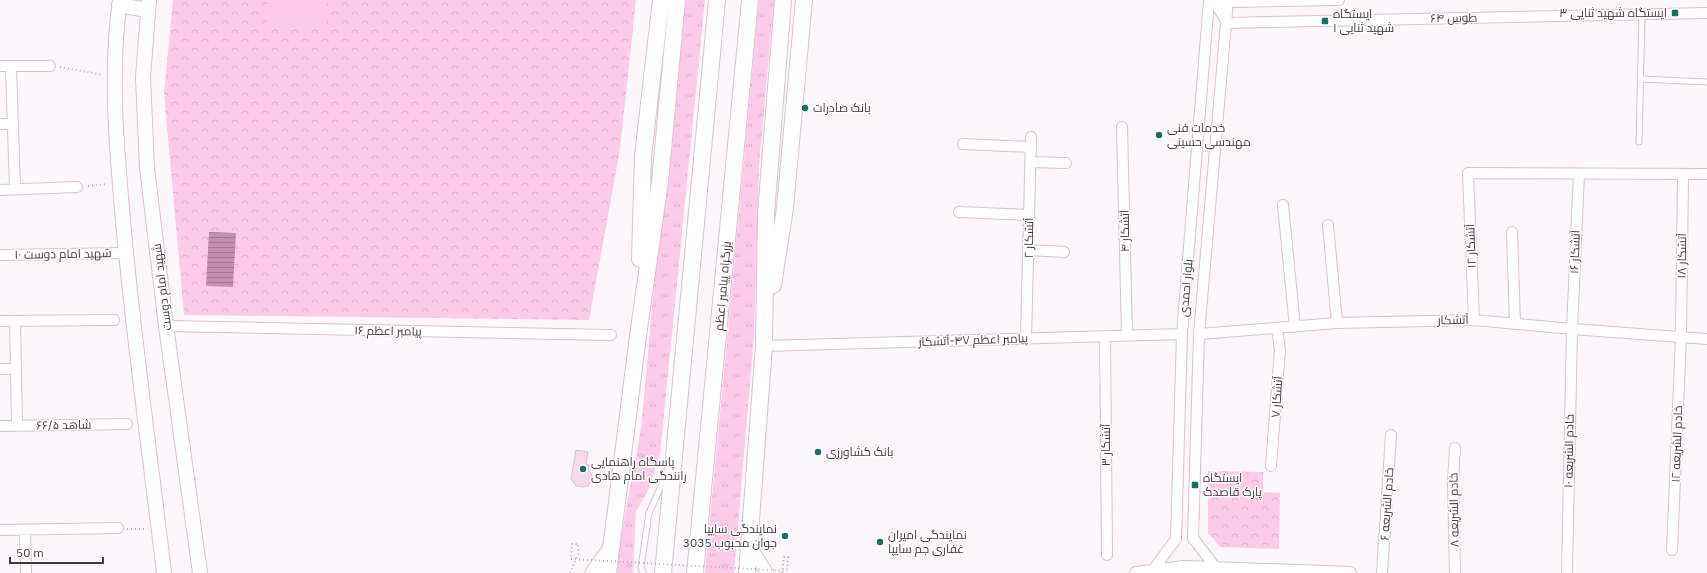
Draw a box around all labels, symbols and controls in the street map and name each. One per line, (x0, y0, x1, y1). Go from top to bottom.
place label: ایستگاه شهید ثنایی ۳ (1559, 5, 1667, 20)
place label: ایستگاه شهید ثنایی ۱ (1333, 6, 1394, 35)
marker: ایستگاه شهید ثنایی ۳ (1670, 8, 1680, 18)
street label: طوس ۶۴ (1430, 10, 1478, 25)
marker: ایستگاه شهید ثنایی ۱ (1320, 16, 1330, 26)
place label: بانک صادرات (813, 100, 871, 115)
marker: بانک صادرات (800, 103, 810, 113)
place label: خدمات فنی مهندسی حسینی (1167, 120, 1251, 149)
marker: خدمات فنی مهندسی حسینی (1154, 130, 1164, 140)
street label: آتشکار ۴ (1117, 209, 1132, 252)
street label: آتشکار ۲ (1021, 217, 1036, 258)
street label: آتشکار ۱۲ (1462, 223, 1479, 268)
street label: آتشکار ۱۶ (1566, 229, 1583, 274)
street label: آتشکار ۱۸ (1674, 232, 1689, 279)
street label: بزرگراه پیامبر اعظم (711, 241, 736, 332)
street label: شهید امام دوست (149, 243, 175, 331)
street label: شهید امام دوست ۱۰ (14, 245, 112, 263)
street label: بلوار احمدی (1175, 258, 1196, 318)
street label: آتشکار (1436, 312, 1470, 327)
street label: پیامبر اعظم ۱۶ (354, 322, 423, 341)
street label: پیامبر اعظم ۴۷-آتشکار (917, 330, 1029, 351)
street label: آتشکار ۷ (1268, 375, 1285, 418)
street label: خادم الشریعه ۱۲ (1668, 405, 1686, 483)
street label: خادم الشریعه ۱۰ (1560, 414, 1578, 488)
street label: شاهد ۶۶/۵ (36, 417, 92, 432)
street label: آتشکار ۳ (1098, 423, 1113, 466)
place label: بانک کشاورزی (826, 444, 894, 459)
marker: بانک کشاورزی (813, 447, 823, 457)
place label: پاسگاه راهنمایی رانندگی امام هادی (591, 454, 687, 484)
marker: پاسگاه راهنمایی رانندگی امام هادی (578, 464, 588, 474)
street label: خادم الشریعه ۶ (1376, 467, 1398, 541)
place label: ایستگاه پارک قاصدک (1203, 470, 1262, 501)
street label: خادم الشریعه ۸ (1445, 473, 1463, 547)
marker: ایستگاه پارک قاصدک (1190, 480, 1200, 490)
place label: نمایندگی سایپا جوان محبوب 3035 (683, 521, 777, 550)
place label: نمایندگی امیران غفاری جم سایپا (888, 527, 967, 557)
marker: نمایندگی سایپا جوان محبوب 3035 (780, 531, 790, 541)
marker: نمایندگی امیران غفاری جم سایپا (875, 537, 885, 547)
scale bar (10, 539, 103, 565)
text: 50 m (16, 545, 44, 560)

